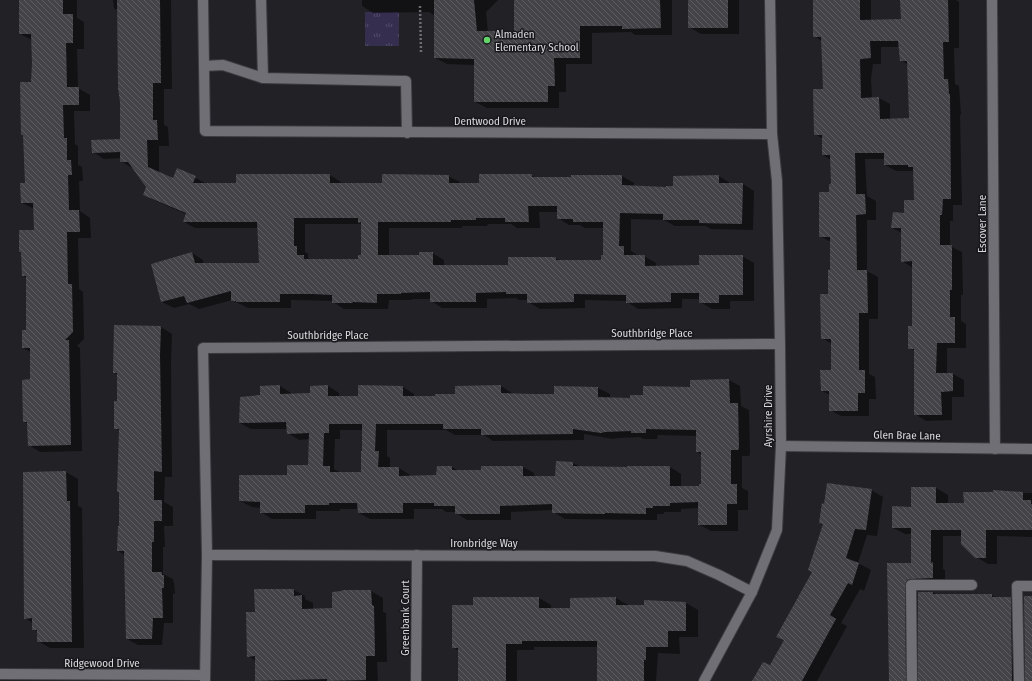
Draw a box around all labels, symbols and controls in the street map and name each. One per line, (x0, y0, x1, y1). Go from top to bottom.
place label: Almaden Elementary School (495, 28, 579, 54)
marker: Almaden Elementary School (482, 35, 492, 45)
street label: Dentwood Drive (454, 115, 526, 128)
street label: Escover Lane (976, 195, 989, 253)
street label: Southbridge Place (611, 327, 693, 340)
street label: Southbridge Place (287, 329, 369, 342)
street label: Ayrshire Drive (762, 385, 775, 447)
street label: Glen Brae Lane (873, 428, 941, 443)
street label: Ironbridge Way (450, 537, 518, 550)
street label: Greenbank Court (399, 580, 412, 656)
street label: Ridgewood Drive (64, 657, 140, 670)

